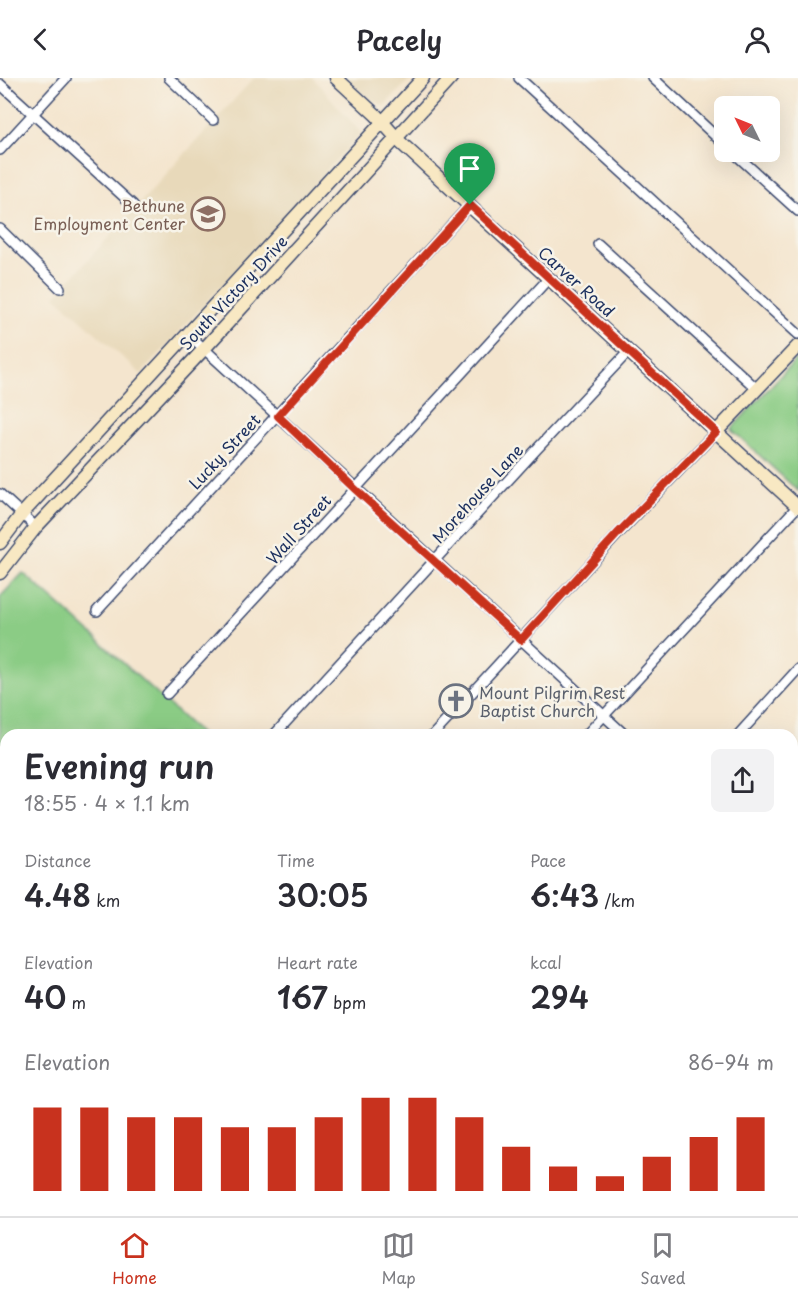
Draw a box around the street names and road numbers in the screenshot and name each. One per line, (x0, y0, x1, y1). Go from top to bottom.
street label: South Victory Drive (173, 229, 293, 355)
street label: Carver Road (533, 240, 621, 322)
street label: Lucky Street (183, 407, 266, 494)
street label: Morehouse Lane (426, 438, 528, 548)
street label: Wall Street (260, 488, 336, 569)

